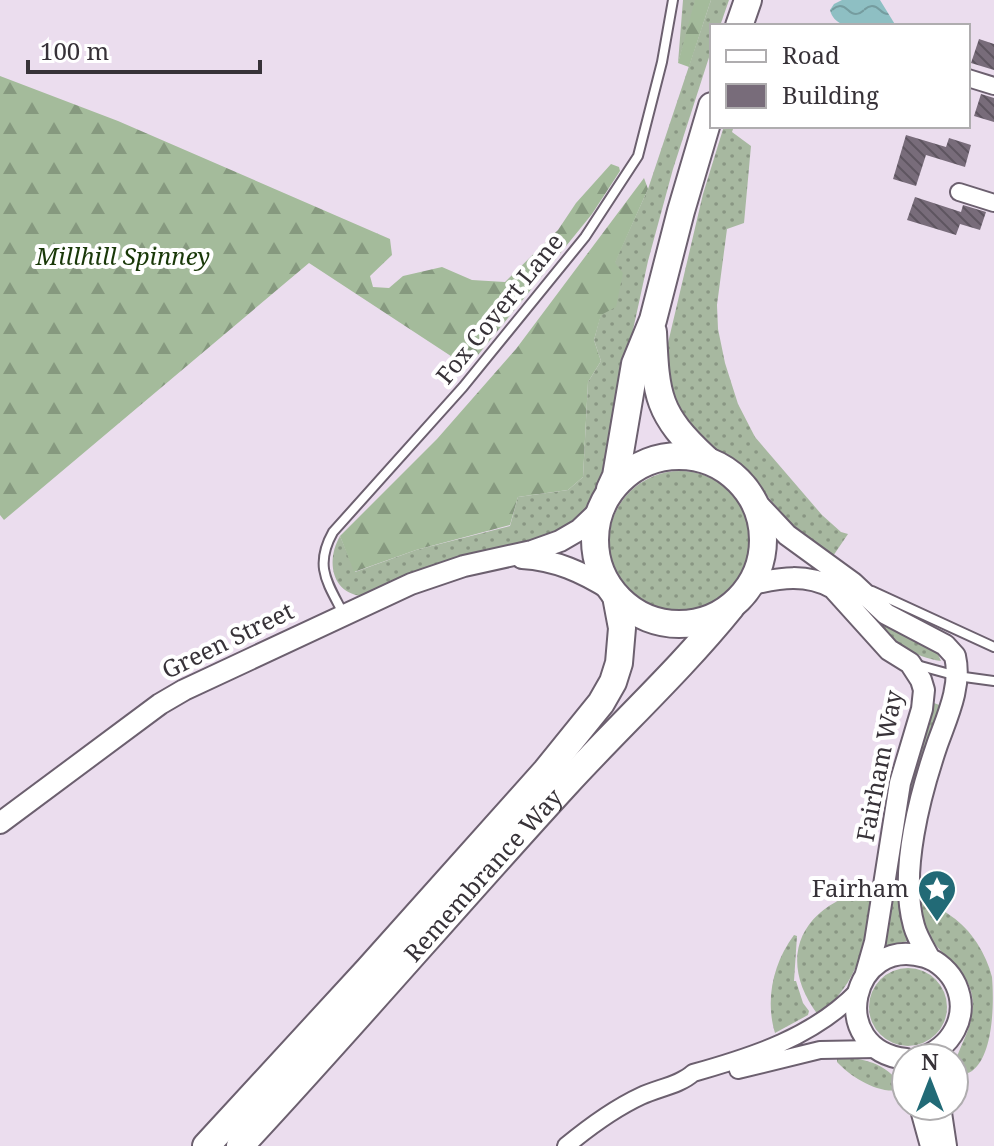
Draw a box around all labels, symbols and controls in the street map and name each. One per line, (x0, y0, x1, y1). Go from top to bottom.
scale bar (28, 24, 260, 74)
legend (710, 24, 970, 128)
text: 100 m (40, 34, 109, 67)
text: Road (782, 38, 840, 71)
text: Building (782, 78, 879, 111)
street label: Fox Covert Lane (428, 226, 570, 390)
park label: Millhill Spinney (35, 239, 210, 272)
street label: Green Street (156, 594, 299, 686)
street label: Fairham Way (848, 687, 909, 844)
street label: Remembrance Way (396, 780, 569, 968)
place icon: Fairham (916, 868, 958, 923)
place label: Fairham (812, 871, 909, 904)
north arrow (890, 1042, 970, 1122)
text: N (921, 1046, 939, 1076)

